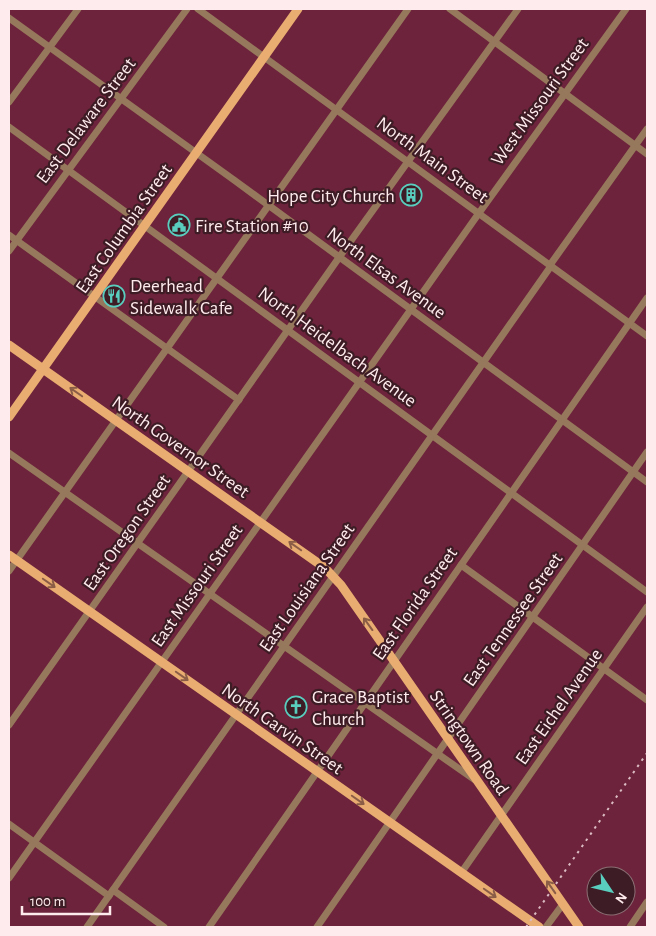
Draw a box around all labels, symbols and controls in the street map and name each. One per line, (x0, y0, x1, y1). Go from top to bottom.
street label: West Missouri Street (488, 35, 593, 169)
street label: East Delaware Street (33, 55, 139, 187)
street label: North Main Street (373, 113, 491, 207)
street label: East Columbia Street (73, 161, 176, 297)
building icon: Hope City Church (399, 183, 423, 207)
place label: Hope City Church (267, 187, 395, 206)
public building icon: Fire Station #10 (167, 213, 191, 237)
place label: Fire Station #10 (195, 217, 309, 236)
street label: North Elsas Avenue (323, 224, 449, 323)
place label: Deerhead Sidewalk Cafe (130, 277, 233, 318)
restaurant icon: Deerhead Sidewalk Cafe (102, 284, 126, 308)
street label: North Heidelbach Avenue (254, 284, 420, 411)
one-way arrow (69, 387, 83, 397)
street label: North Governor Street (108, 393, 252, 502)
street label: East Oregon Street (80, 471, 174, 594)
street label: East Louisiana Street (256, 520, 359, 655)
street label: East Missouri Street (148, 521, 247, 651)
one-way arrow (288, 541, 302, 551)
street label: East Florida Street (369, 544, 461, 664)
street label: East Tennessee Street (460, 550, 566, 690)
one-way arrow (42, 578, 56, 588)
one-way arrow (363, 618, 374, 631)
street label: East Eichel Avenue (512, 645, 606, 768)
one-way arrow (175, 671, 189, 681)
street label: North Garvin Street (218, 680, 346, 778)
street label: Stringtown Road (426, 687, 512, 799)
place label: Grace Baptist Church (312, 688, 409, 729)
church icon: Grace Baptist Church (284, 695, 308, 719)
one-way arrow (350, 795, 364, 805)
north arrow (586, 866, 636, 916)
one-way arrow (546, 880, 556, 894)
scale bar (22, 884, 110, 916)
one-way arrow (483, 888, 497, 898)
text: N (612, 890, 629, 906)
text: 100 m (30, 894, 65, 909)

